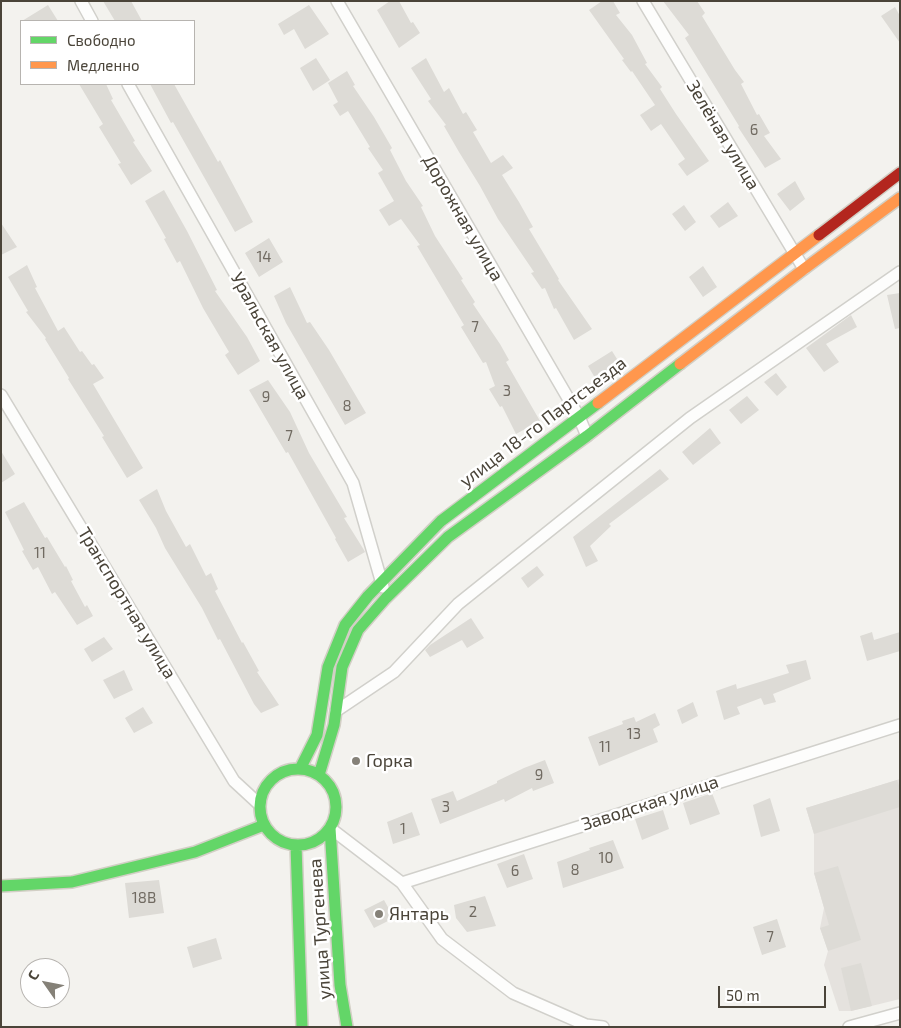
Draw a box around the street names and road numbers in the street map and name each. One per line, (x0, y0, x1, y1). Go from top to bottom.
street label: Зелёная улица (682, 76, 764, 194)
street label: Дорожная улица (418, 151, 508, 285)
street label: Уральская улица (226, 269, 314, 403)
street label: улица 18-го Партсъезда (455, 352, 631, 492)
street label: Транспортная улица (73, 523, 181, 683)
street label: Заводская улица (579, 771, 721, 835)
street label: улица Тургенева (304, 858, 336, 1000)

